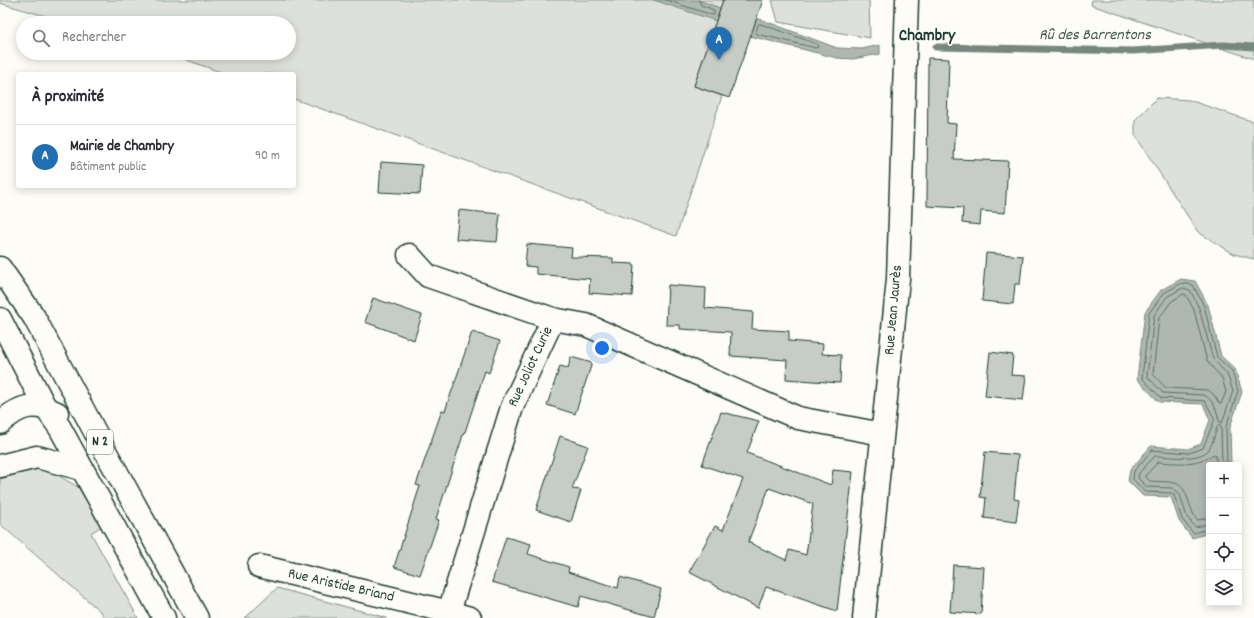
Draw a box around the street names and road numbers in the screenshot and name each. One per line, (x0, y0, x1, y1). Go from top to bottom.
street label: Rue Jean Jaurès (879, 264, 909, 356)
street label: Rue Joliot Curie (503, 323, 559, 411)
road number: N 2 (87, 430, 113, 454)
street label: Rue Aristide Briand (286, 563, 396, 609)

